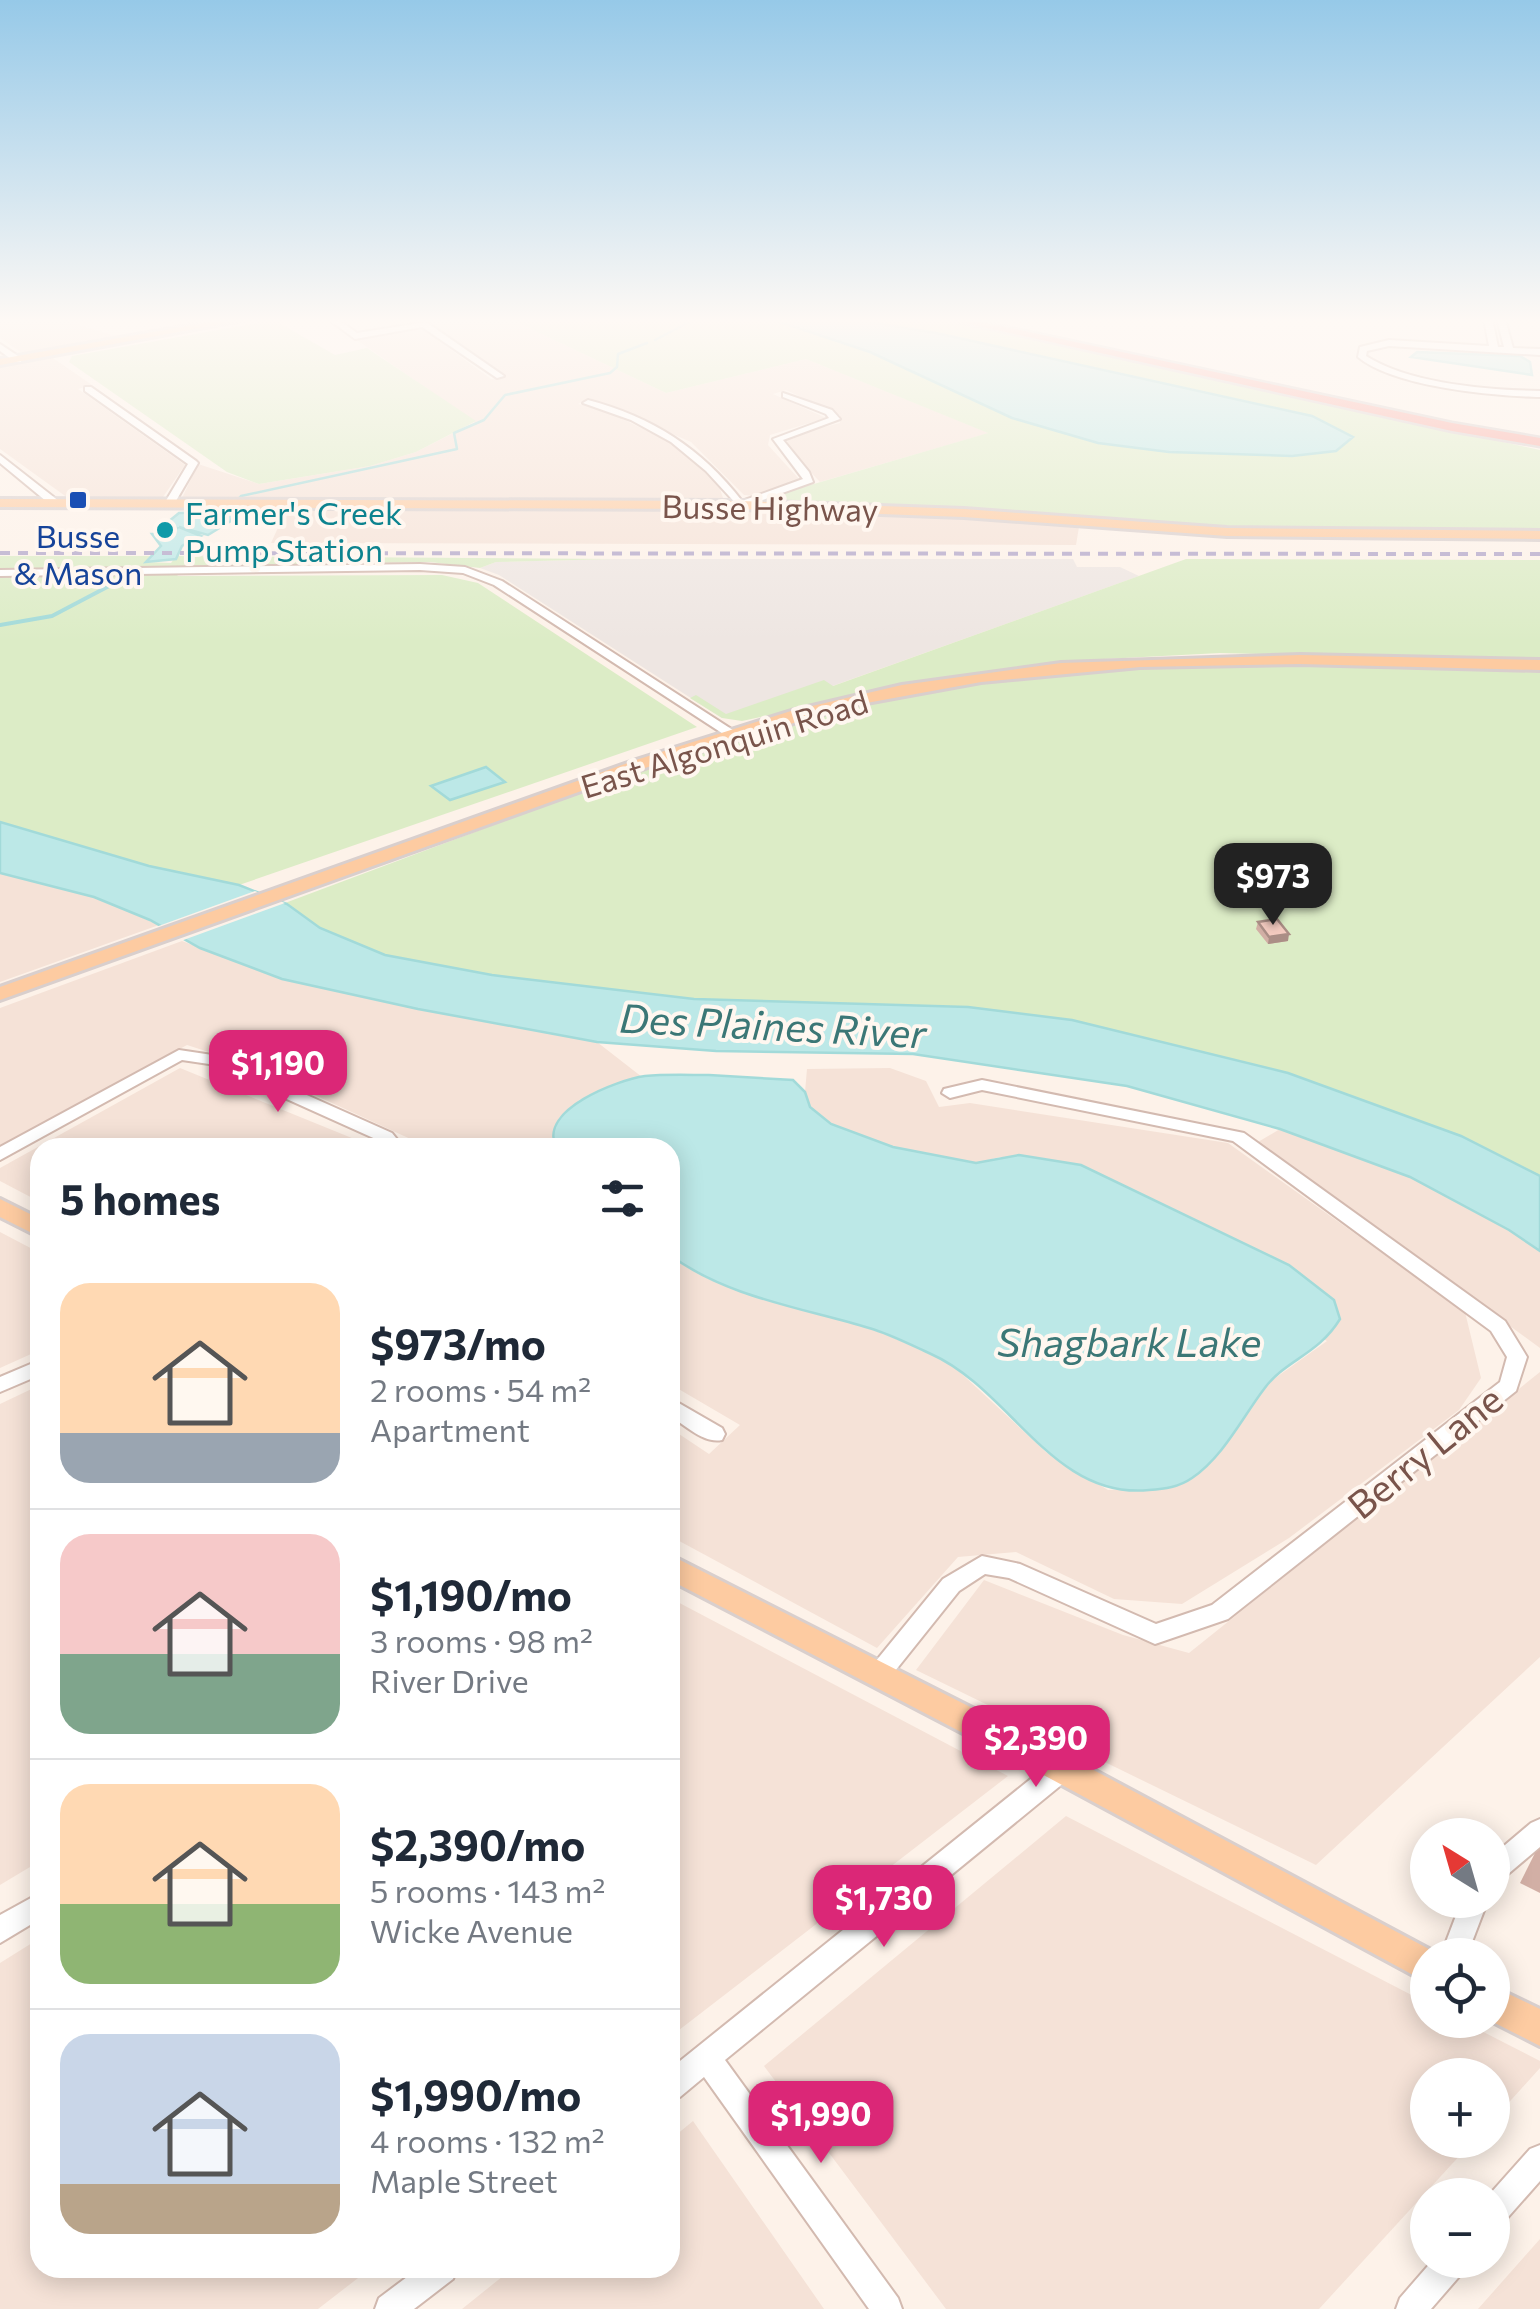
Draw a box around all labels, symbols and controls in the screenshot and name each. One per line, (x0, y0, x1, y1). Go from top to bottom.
street label: Busse Highway (661, 485, 879, 529)
marker: Busse & Mason (67, 489, 89, 511)
place label: Farmer's Creek Pump Station (185, 492, 402, 569)
place label: Busse & Mason (14, 515, 142, 592)
marker: Farmer's Creek Pump Station (154, 519, 176, 541)
street label: East Algonquin Road (576, 680, 872, 806)
pin: $973 (1214, 843, 1332, 928)
text: $973 (1236, 855, 1310, 895)
water label: Des Plaines River (618, 991, 930, 1057)
pin: $1,190 (197, 1030, 359, 1115)
text: $1,190 (231, 1042, 325, 1082)
icon: filters (595, 1171, 650, 1226)
text: 5 homes (60, 1172, 220, 1224)
water label: Shagbark Lake (997, 1316, 1261, 1365)
text: $973/mo (370, 1317, 546, 1369)
icon: home (140, 1323, 260, 1443)
text: 2 rooms · 54 m² (370, 1369, 591, 1409)
street label: Berry Lane (1337, 1374, 1511, 1528)
text: Apartment (370, 1409, 530, 1449)
text: $1,190/mo (370, 1568, 572, 1620)
icon: home (140, 1574, 260, 1694)
text: 3 rooms · 98 m² (370, 1620, 593, 1660)
text: River Drive (370, 1660, 529, 1700)
pin: $2,390 (955, 1705, 1117, 1790)
text: $2,390 (984, 1717, 1088, 1757)
text: $2,390/mo (370, 1818, 585, 1870)
north arrow (1410, 1818, 1510, 1918)
map controls (1410, 1818, 1510, 2278)
icon: home (140, 1824, 260, 1944)
pin: $1,730 (803, 1865, 965, 1950)
text: 5 rooms · 143 m² (370, 1870, 605, 1910)
text: $1,730 (835, 1877, 933, 1917)
text: Wicke Avenue (370, 1910, 573, 1950)
button: locate (1410, 1938, 1510, 2038)
button: + (1410, 2058, 1510, 2158)
text: $1,990/mo (370, 2068, 581, 2120)
icon: home (140, 2074, 260, 2194)
pin: $1,990 (740, 2081, 902, 2166)
text: $1,990 (770, 2093, 872, 2133)
text: 4 rooms · 132 m² (370, 2120, 605, 2160)
text: Maple Street (370, 2160, 558, 2200)
button: − (1410, 2178, 1510, 2278)

